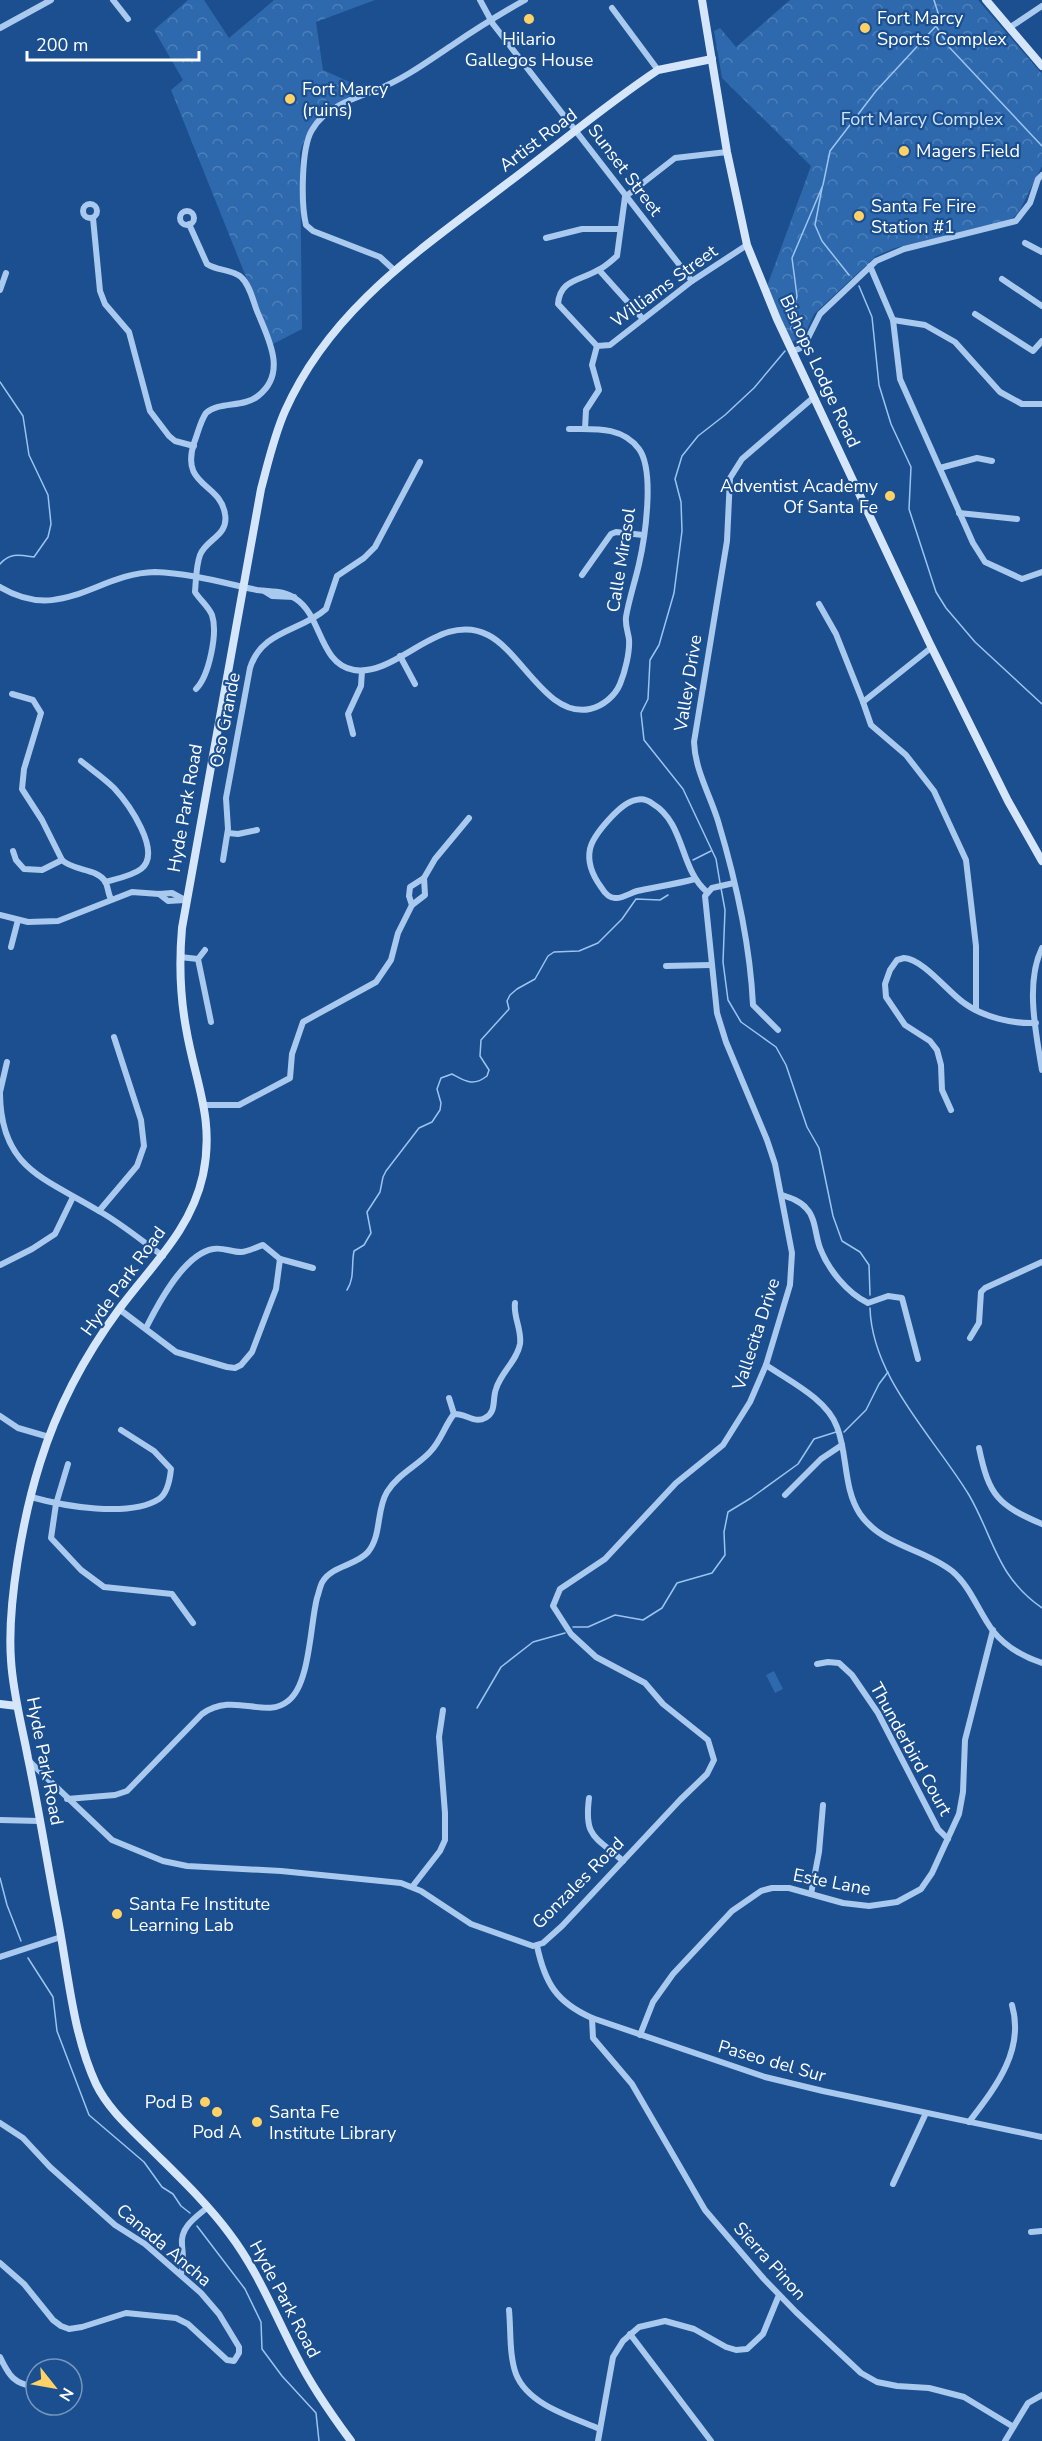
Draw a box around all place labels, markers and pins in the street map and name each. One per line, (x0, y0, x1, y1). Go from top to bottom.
place label: Fort Marcy Sports Complex (877, 6, 1007, 51)
marker: Hilario Gallegos House (522, 12, 536, 26)
marker: Fort Marcy Sports Complex (858, 21, 872, 35)
place label: Hilario Gallegos House (465, 27, 593, 72)
place label: Fort Marcy (ruins) (302, 77, 389, 122)
marker: Fort Marcy (ruins) (283, 92, 297, 106)
place label: Magers Field (916, 139, 1020, 163)
marker: Magers Field (897, 144, 911, 158)
place label: Santa Fe Fire Station #1 (871, 194, 976, 239)
marker: Santa Fe Fire Station #1 (852, 209, 866, 223)
place label: Adventist Academy Of Santa Fe (720, 474, 879, 519)
marker: Adventist Academy Of Santa Fe (883, 489, 897, 503)
place label: Santa Fe Institute Learning Lab (129, 1892, 270, 1937)
marker: Santa Fe Institute Learning Lab (110, 1907, 124, 1921)
place label: Pod B (145, 2090, 193, 2114)
marker: Pod B (198, 2095, 212, 2109)
place label: Santa Fe Institute Library (269, 2100, 397, 2145)
marker: Pod A (210, 2105, 224, 2119)
marker: Santa Fe Institute Library (250, 2115, 264, 2129)
place label: Pod A (192, 2120, 242, 2144)

